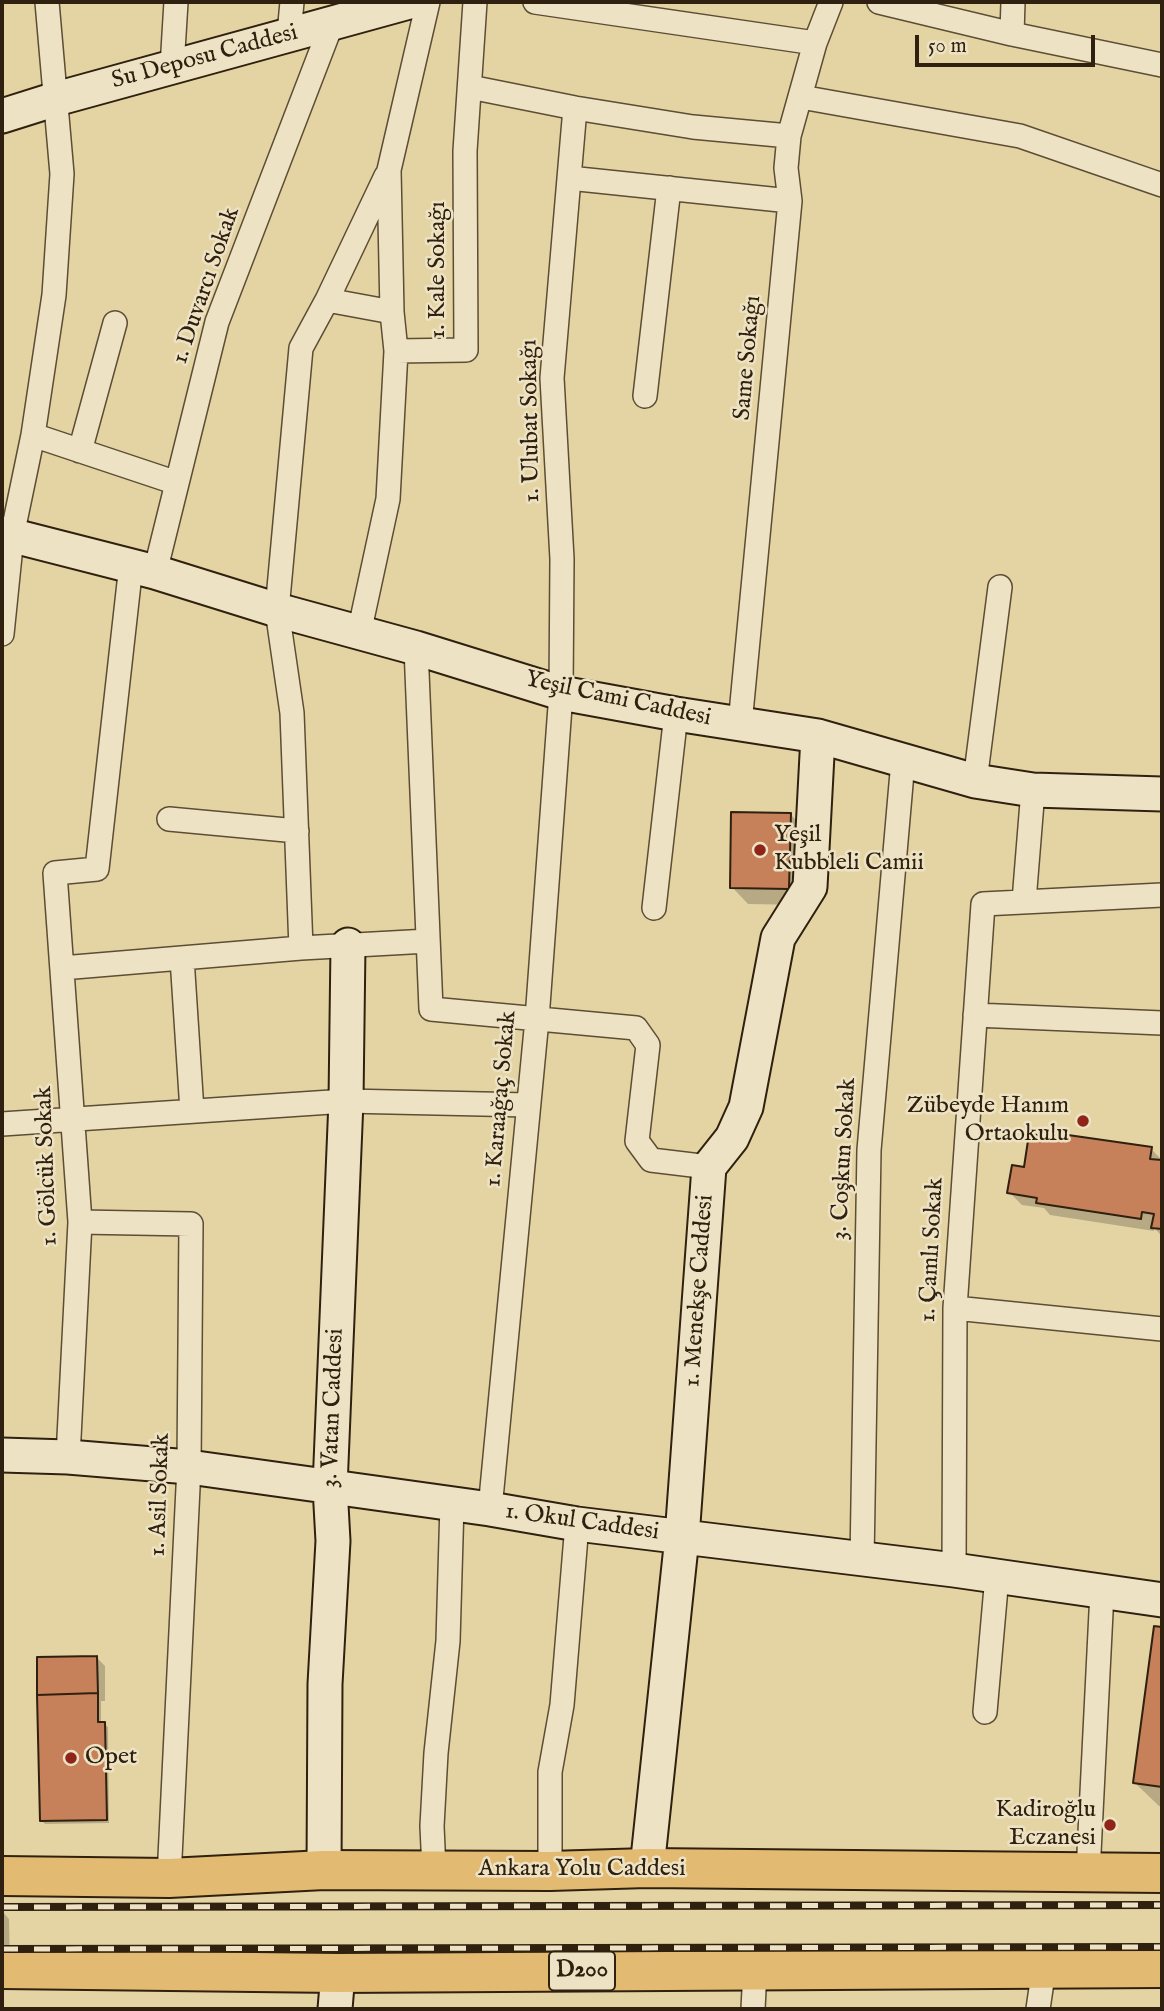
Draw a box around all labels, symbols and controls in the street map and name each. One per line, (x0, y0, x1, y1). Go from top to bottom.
street label: Su Deposu Caddesi (109, 19, 301, 97)
scale bar (919, 21, 1099, 65)
text: 50 m (928, 33, 967, 60)
street label: 1. Kale Sokağı (425, 201, 453, 339)
street label: 1. Duvarcı Sokak (167, 204, 247, 368)
street label: Same Sokağı (729, 294, 769, 422)
street label: 1. Ulubat Sokağı (516, 339, 548, 503)
street label: Yeşil Cami Caddesi (522, 666, 714, 734)
place label: Yeşil Kubbleli Camii (774, 822, 924, 878)
marker: Yeşil Kubbleli Camii (752, 842, 768, 858)
street label: 1. Karaağaç Sokak (480, 1010, 524, 1188)
street label: 3. Coşkun Sokak (826, 1077, 864, 1241)
street label: 1. Gölcük Sokak (31, 1086, 65, 1246)
place label: Zübeyde Hanım Ortaokulu (907, 1093, 1069, 1149)
marker: Zübeyde Hanım Ortaokulu (1075, 1113, 1091, 1129)
street label: 1. Çamlı Sokak (915, 1177, 951, 1323)
street label: 1. Menekşe Caddesi (679, 1194, 721, 1388)
street label: 3. Vatan Caddesi (317, 1328, 351, 1488)
street label: 1. Asil Sokak (144, 1433, 178, 1557)
street label: 1. Okul Caddesi (503, 1498, 661, 1548)
place label: Opet (85, 1744, 137, 1772)
marker: Opet (63, 1750, 79, 1766)
place label: Kadiroğlu Eczanesi (995, 1797, 1096, 1853)
marker: Kadiroğlu Eczanesi (1102, 1817, 1118, 1833)
street label: Ankara Yolu Caddesi (478, 1856, 686, 1884)
road number: D200 (549, 1952, 615, 1990)

